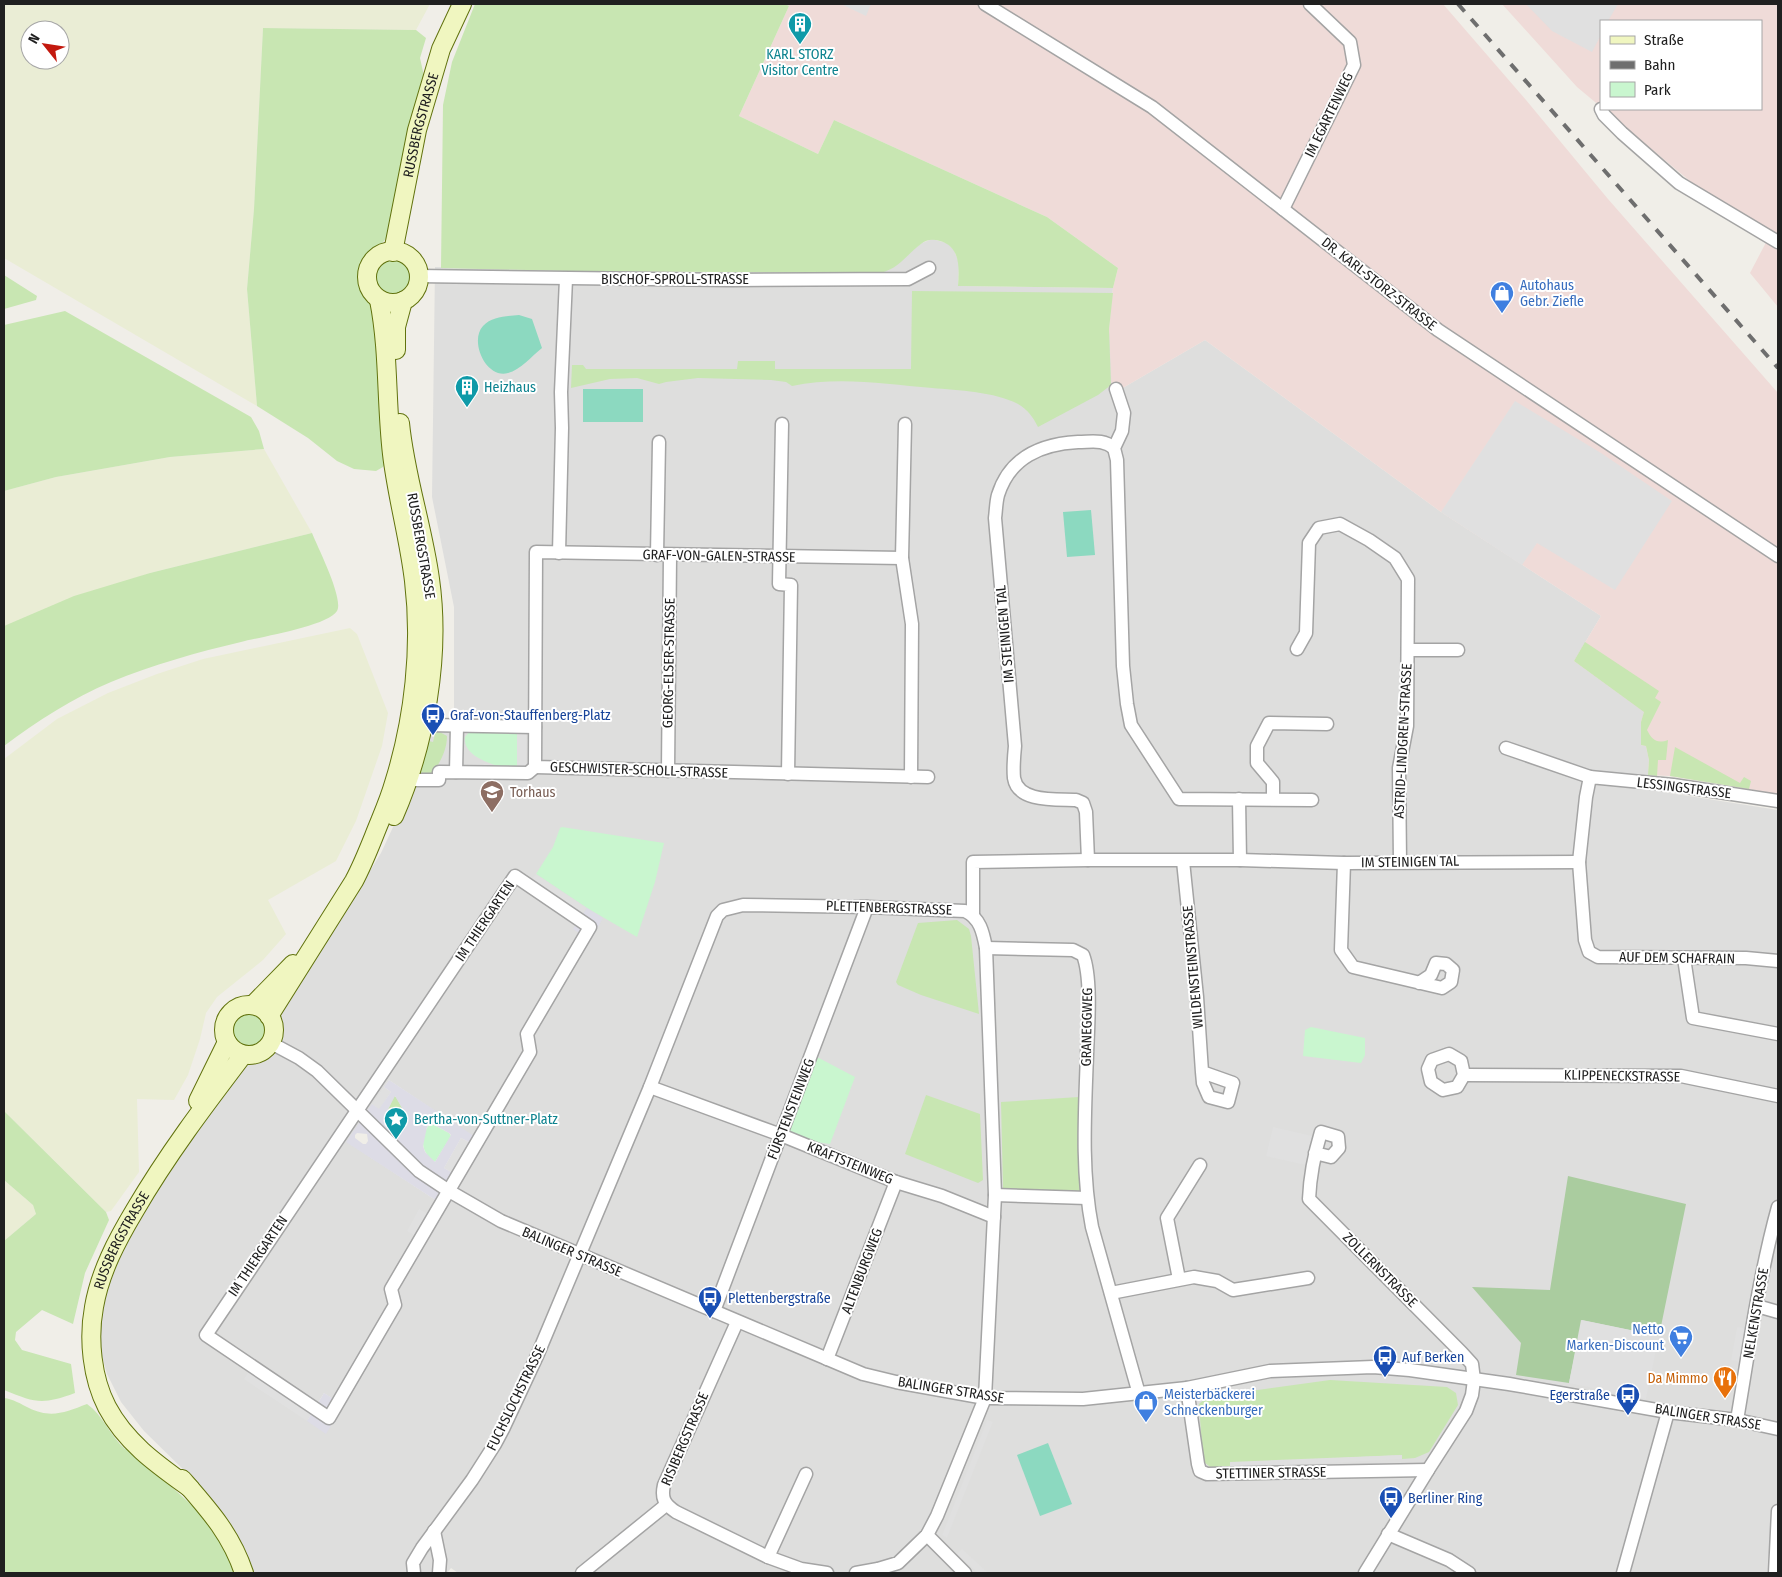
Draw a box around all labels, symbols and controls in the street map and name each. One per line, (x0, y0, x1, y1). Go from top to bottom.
building icon: KARL STORZ Visitor Centre (787, 11, 813, 45)
north arrow (20, 20, 70, 70)
legend (1600, 20, 1762, 110)
text: N (25, 31, 44, 47)
text: Straße (1644, 31, 1684, 49)
place label: KARL STORZ Visitor Centre (761, 46, 839, 79)
text: Bahn (1644, 56, 1675, 74)
street label: RUSSBERGSTRASSE (399, 70, 442, 179)
street label: IM EGARTENWEG (1301, 70, 1357, 160)
text: Park (1644, 81, 1671, 99)
street label: DR. KARL-STORZ-STRASSE (1318, 234, 1440, 335)
street label: BISCHOF-SPROLL-STRASSE (601, 271, 749, 288)
place label: Autohaus Gebr. Ziefle (1520, 277, 1584, 310)
shop icon: Autohaus Gebr. Ziefle (1489, 280, 1515, 314)
building icon: Heizhaus (454, 374, 480, 408)
place label: Heizhaus (484, 379, 536, 396)
street label: RUSSBERGSTRASSE (403, 492, 439, 601)
street label: GRAF-VON-GALEN-STRASSE (642, 546, 796, 566)
street label: IM STEINIGEN TAL (992, 584, 1018, 684)
street label: GEORG-ELSER-STRASSE (659, 597, 679, 728)
street label: ASTRID-LINDGREN-STRASSE (1390, 663, 1416, 819)
bus stop icon: Graf-von-Stauffenberg-Platz (420, 702, 446, 736)
place label: Graf-von-Stauffenberg-Platz (450, 707, 611, 724)
street label: GESCHWISTER-SCHOLL-STRASSE (550, 758, 729, 782)
street label: LESSINGSTRASSE (1636, 774, 1733, 802)
school or university icon: Torhaus (479, 779, 505, 813)
place label: Torhaus (510, 784, 556, 801)
street label: IM STEINIGEN TAL (1361, 853, 1459, 871)
street label: IM THIERGARTEN (452, 877, 518, 965)
street label: PLETTENBERGSTRASSE (826, 897, 953, 919)
street label: WILDENSTEINSTRASSE (1179, 904, 1207, 1029)
street label: AUF DEM SCHAFRAIN (1619, 948, 1735, 968)
street label: GRANEGGWEG (1078, 987, 1096, 1067)
street label: FÜRSTENSTEINWEG (763, 1056, 818, 1162)
street label: KLIPPENECKSTRASSE (1564, 1066, 1681, 1086)
place icon: Bertha-von-Suttner-Platz (383, 1106, 409, 1140)
place label: Bertha-von-Suttner-Platz (414, 1111, 558, 1128)
street label: KRAFTSTEINWEG (804, 1138, 896, 1188)
street label: RUSSBERGSTRASSE (90, 1188, 153, 1291)
street label: IM THIERGARTEN (225, 1212, 291, 1300)
street label: BALINGER STRASSE (519, 1223, 625, 1281)
street label: ALTENBURGWEG (838, 1226, 886, 1316)
street label: ZOLLERNSTRASSE (1339, 1229, 1421, 1311)
street label: NELKENSTRASSE (1740, 1266, 1772, 1360)
bus stop icon: Plettenbergstraße (697, 1285, 723, 1319)
place label: Plettenbergstraße (728, 1290, 831, 1307)
place label: Netto Marken-Discount (1566, 1321, 1664, 1354)
supermarket icon: Netto Marken-Discount (1668, 1324, 1694, 1358)
street label: FUCHSLOCHSTRASSE (483, 1342, 549, 1454)
bus stop icon: Auf Berken (1372, 1344, 1398, 1378)
place label: Auf Berken (1402, 1349, 1464, 1366)
restaurant icon: Da Mimmo (1712, 1365, 1738, 1399)
place label: Da Mimmo (1647, 1370, 1708, 1387)
street label: BALINGER STRASSE (897, 1373, 1006, 1407)
bus stop icon: Egerstraße (1615, 1382, 1641, 1416)
place label: Meisterbäckerei Schneckenburger (1164, 1386, 1263, 1419)
place label: Egerstraße (1549, 1387, 1610, 1404)
street label: RISIBERGSTRASSE (658, 1389, 713, 1488)
shop icon: Meisterbäckerei Schneckenburger (1133, 1389, 1159, 1423)
street label: BALINGER STRASSE (1654, 1400, 1763, 1434)
street label: STETTINER STRASSE (1216, 1464, 1327, 1482)
bus stop icon: Berliner Ring (1378, 1485, 1404, 1519)
place label: Berliner Ring (1408, 1490, 1483, 1507)

